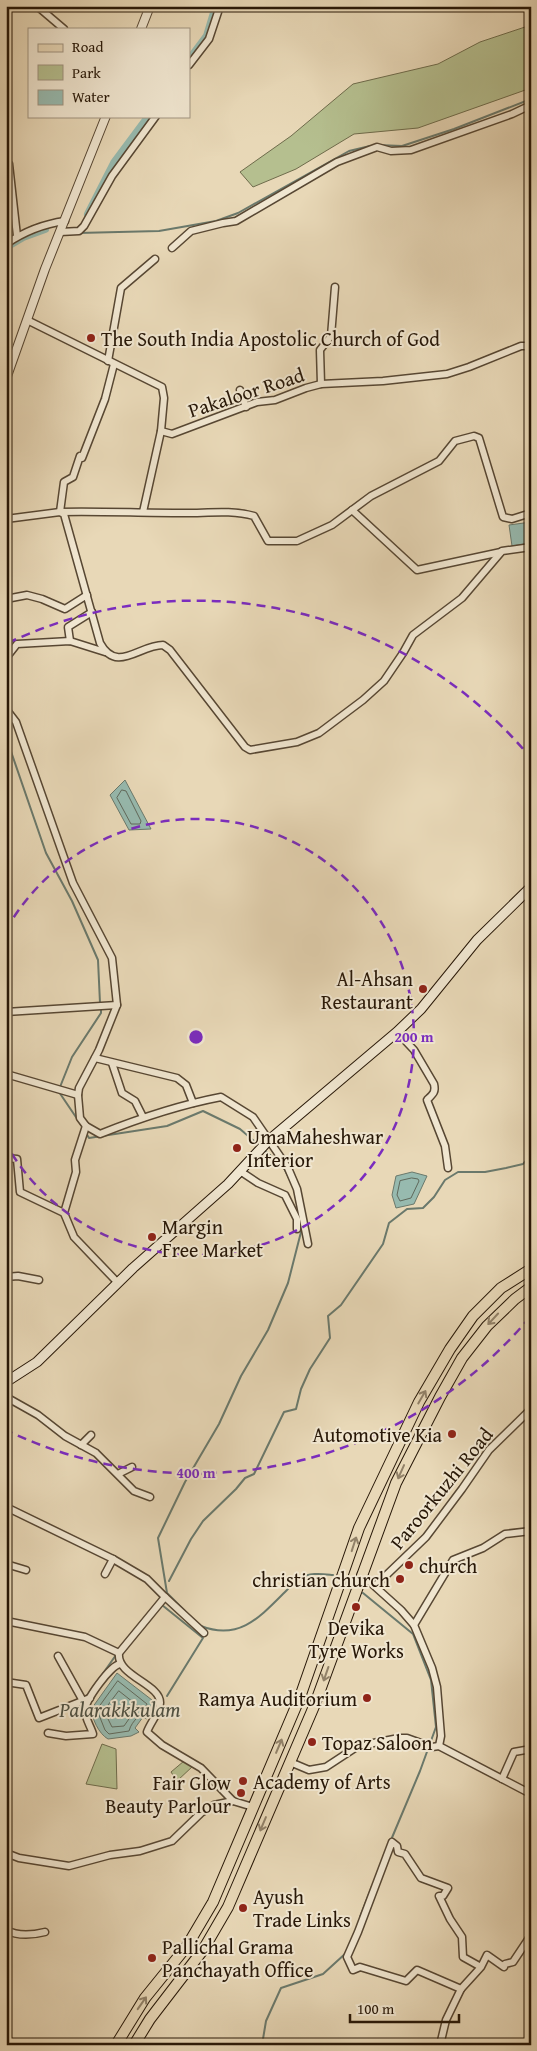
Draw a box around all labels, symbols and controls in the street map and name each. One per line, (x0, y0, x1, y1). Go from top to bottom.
legend (28, 28, 190, 118)
text: Road (72, 36, 103, 57)
text: Park (72, 62, 101, 83)
text: Water (72, 86, 110, 107)
place label: The South India Apostolic Church of God (101, 324, 440, 353)
marker: The South India Apostolic Church of God (85, 332, 97, 344)
street label: Pakaloor Road (184, 360, 308, 424)
place label: Al-Ahsan Restaurant (321, 964, 413, 1016)
marker: Al-Ahsan Restaurant (417, 983, 429, 995)
text: 200 m (394, 1026, 434, 1047)
centre of rings (187, 1028, 205, 1046)
place label: UmaMaheshwar Interior (247, 1122, 383, 1174)
marker: UmaMaheshwar Interior (231, 1142, 243, 1154)
place label: Margin Free Market (162, 1212, 263, 1264)
marker: Margin Free Market (146, 1231, 158, 1243)
one-way arrow (487, 1312, 499, 1325)
one-way arrow (418, 1390, 427, 1405)
place label: Automotive Kia (312, 1420, 443, 1449)
street label: Paroorkuzhi Road (383, 1420, 500, 1555)
marker: Automotive Kia (446, 1428, 458, 1440)
text: 400 m (176, 1462, 216, 1483)
one-way arrow (396, 1464, 405, 1479)
one-way arrow (350, 1537, 359, 1553)
place label: church (419, 1551, 477, 1580)
marker: church (403, 1559, 415, 1571)
place label: christian church (252, 1565, 390, 1594)
marker: christian church (394, 1573, 406, 1585)
marker: Devika Tyre Works (350, 1601, 362, 1613)
place label: Devika Tyre Works (308, 1613, 404, 1665)
one-way arrow (321, 1666, 331, 1682)
place label: Ramya Auditorium (199, 1684, 358, 1713)
marker: Ramya Auditorium (361, 1692, 373, 1704)
water label: Palarakkkulam (58, 1694, 181, 1725)
place label: Topaz Saloon (322, 1728, 433, 1757)
marker: Topaz Saloon (306, 1736, 318, 1748)
one-way arrow (274, 1739, 284, 1754)
place label: Academy of Arts (253, 1767, 391, 1796)
place label: Fair Glow Beauty Parlour (105, 1768, 232, 1820)
marker: Academy of Arts (237, 1775, 249, 1787)
marker: Fair Glow Beauty Parlour (235, 1787, 247, 1799)
one-way arrow (258, 1816, 267, 1831)
place label: Ayush Trade Links (253, 1882, 351, 1934)
marker: Ayush Trade Links (237, 1902, 249, 1914)
place label: Pallichal Grama Panchayath Office (162, 1932, 313, 1984)
marker: Pallichal Grama Panchayath Office (146, 1952, 158, 1964)
scale bar (350, 1991, 458, 2023)
one-way arrow (137, 1997, 147, 2011)
text: 100 m (357, 1998, 395, 2019)

